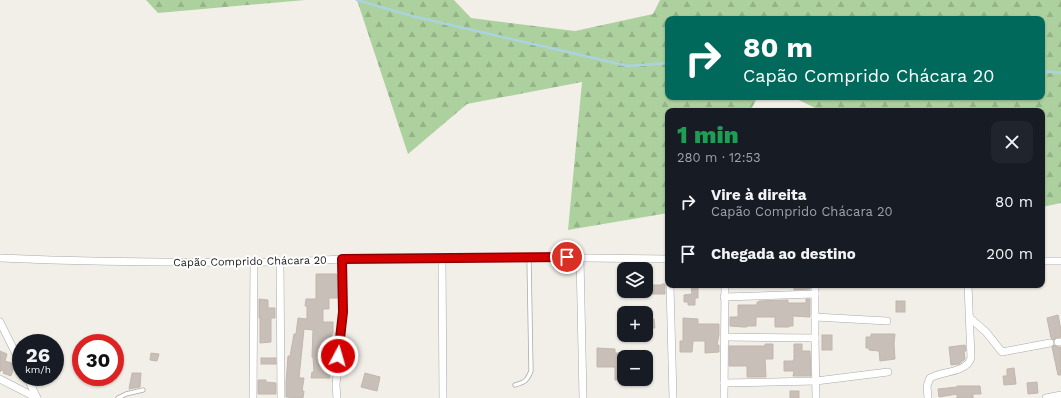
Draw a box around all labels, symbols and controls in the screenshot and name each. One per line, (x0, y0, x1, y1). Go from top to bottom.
text: 80 m (743, 31, 813, 64)
icon: right (677, 32, 729, 84)
text: Capão Comprido Chácara 20 (743, 65, 995, 86)
text: 1 min (677, 121, 739, 149)
button: close (991, 121, 1033, 163)
text: 280 m · 12:53 (677, 150, 761, 165)
text: Vire à direita (711, 186, 806, 204)
icon: right (677, 191, 699, 213)
text: 80 m (995, 193, 1033, 211)
text: Capão Comprido Chácara 20 (711, 204, 893, 219)
pin (550, 240, 584, 274)
icon: arrive (677, 243, 699, 265)
text: Chegada ao destino (711, 245, 856, 263)
text: 200 m (986, 245, 1033, 263)
icon: arrive (556, 246, 578, 268)
street label: Capão Comprido Chácara 20 (173, 254, 327, 269)
map controls (617, 262, 653, 386)
button: layers (617, 262, 653, 298)
button: + (617, 306, 653, 342)
speed limit sign: 30 (72, 334, 124, 386)
position arrow (317, 335, 359, 377)
text: 26 (26, 343, 50, 367)
button: − (617, 350, 653, 386)
text: km/h (25, 364, 51, 375)

